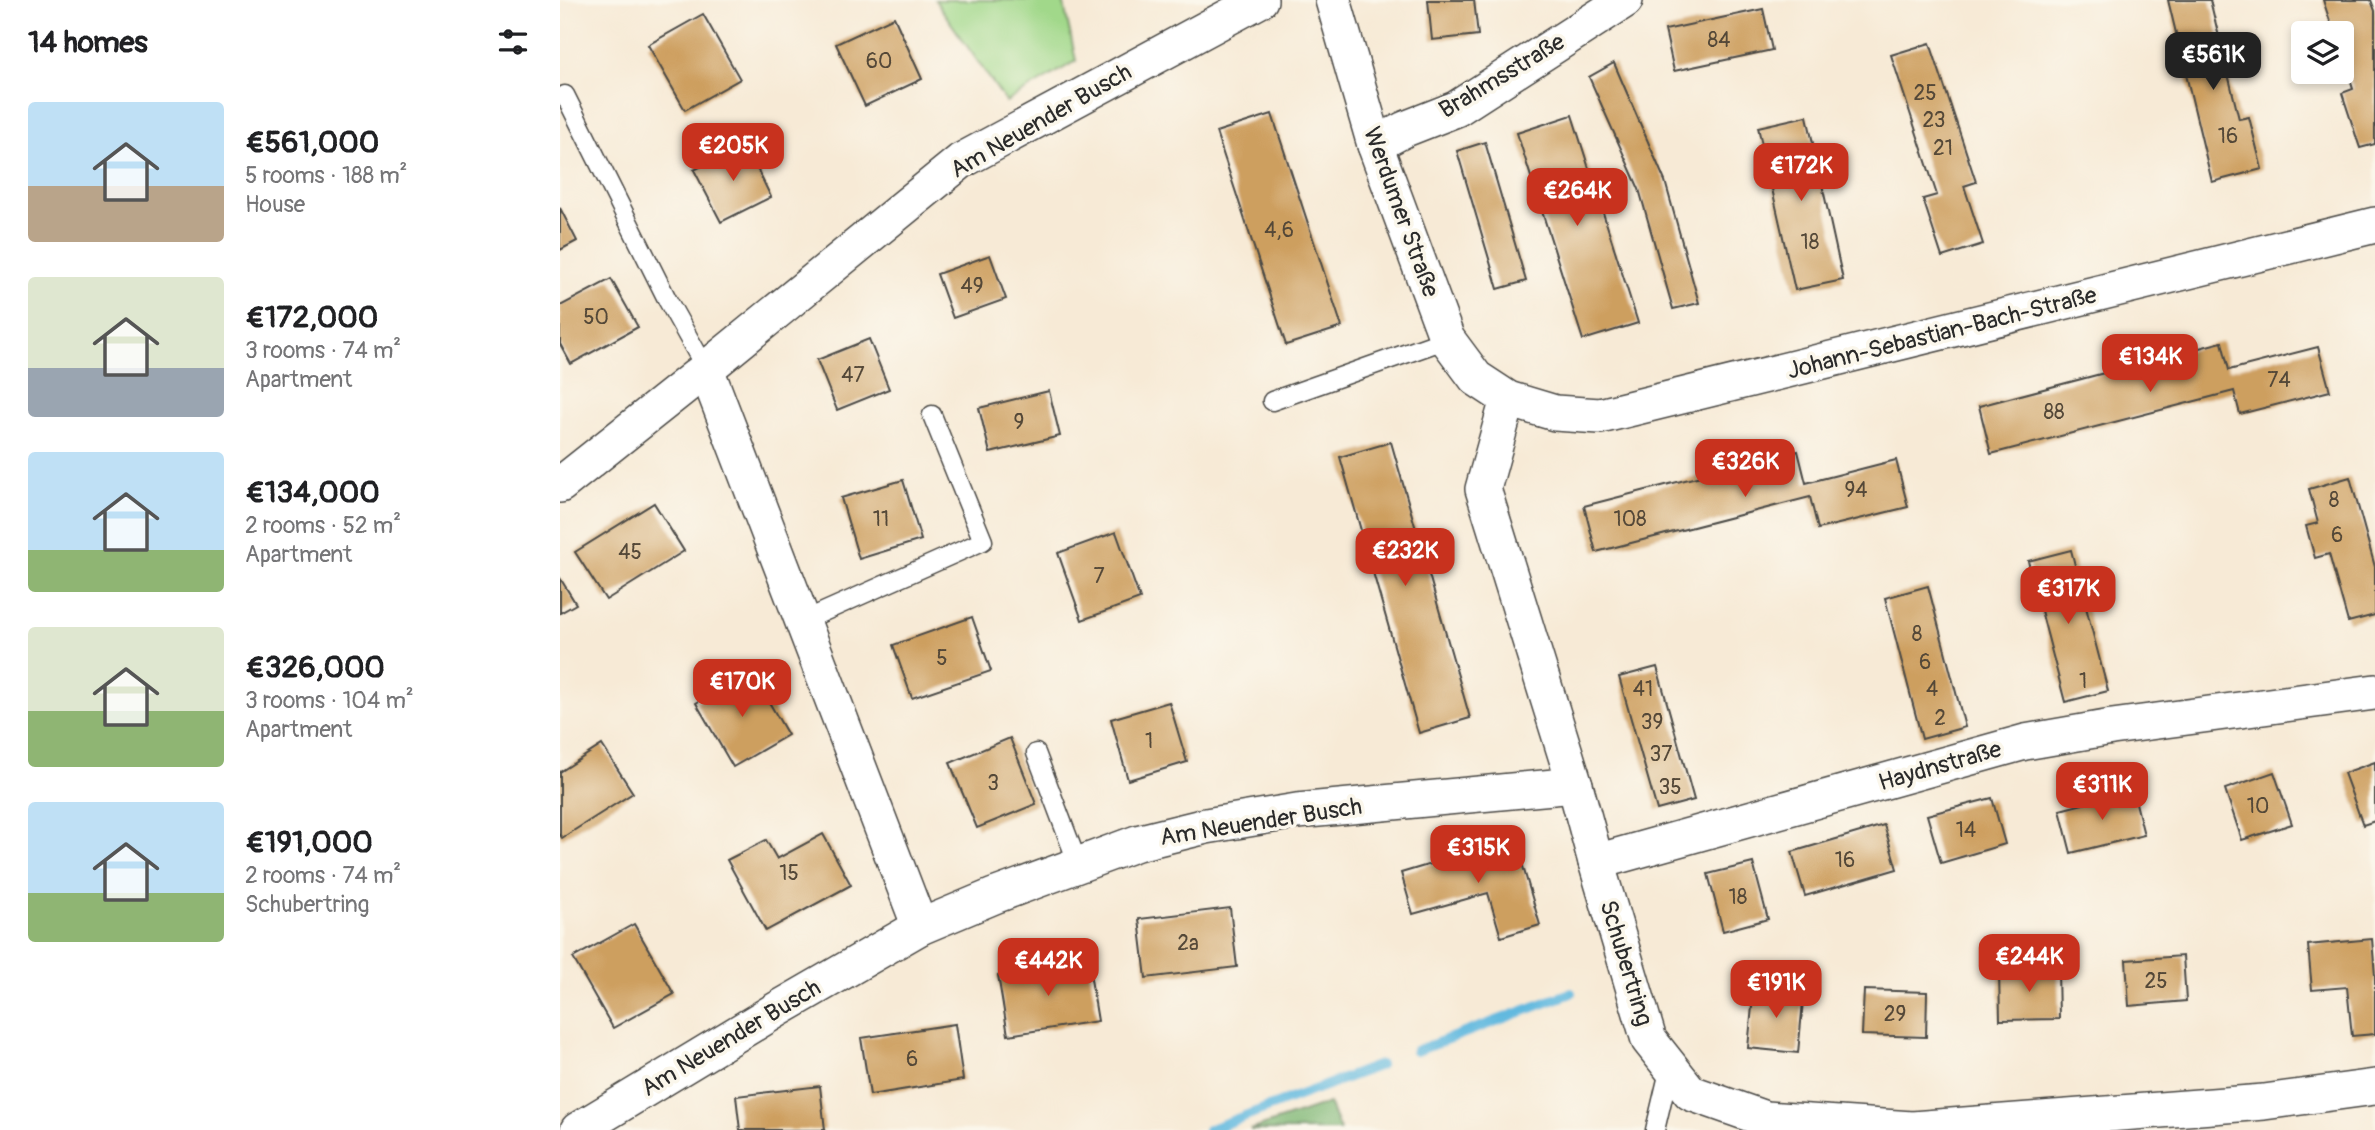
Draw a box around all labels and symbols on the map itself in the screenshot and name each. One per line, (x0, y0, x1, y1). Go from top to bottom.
street label: Brahmsstraße (1434, 27, 1570, 125)
house number: 84 (1708, 27, 1730, 54)
pin: €561K (2164, 32, 2262, 92)
house number: 60 (866, 48, 892, 75)
street label: Am Neuender Busch (945, 57, 1137, 185)
house number: 25 (1913, 80, 1937, 107)
house number: 23 (1923, 107, 1945, 134)
street label: Werdumer Straße (1357, 123, 1445, 301)
house number: 16 (2218, 123, 2238, 150)
pin: €205K (684, 124, 782, 183)
house number: 21 (1933, 135, 1953, 162)
pin: €172K (1752, 144, 1850, 203)
pin: €264K (1528, 168, 1626, 228)
house number: 4,6 (1264, 217, 1294, 244)
house number: 18 (1801, 229, 1819, 256)
house number: 49 (961, 273, 984, 300)
street label: Johann-Sebastian-Bach-Straße (1784, 280, 2100, 386)
house number: 50 (583, 304, 609, 331)
pin: €134K (2101, 334, 2199, 394)
house number: 47 (841, 362, 865, 389)
house number: 74 (2267, 367, 2291, 394)
house number: 88 (2043, 399, 2065, 426)
house number: 9 (1014, 409, 1024, 436)
pin: €326K (1696, 440, 1794, 499)
house number: 94 (1845, 477, 1868, 504)
house number: 8 (2329, 487, 2339, 514)
house number: 11 (873, 506, 889, 533)
house number: 108 (1613, 506, 1647, 533)
house number: 6 (2331, 522, 2343, 549)
pin: €232K (1356, 528, 1454, 588)
house number: 45 (618, 539, 642, 566)
house number: 7 (1093, 563, 1105, 590)
pin: €317K (2019, 566, 2117, 626)
house number: 8 (1912, 621, 1922, 648)
house number: 5 (936, 645, 948, 672)
house number: 6 (1919, 649, 1931, 676)
pin: €170K (693, 660, 791, 719)
house number: 1 (2079, 668, 2087, 695)
house number: 41 (1633, 676, 1653, 703)
house number: 4 (1926, 676, 1938, 703)
house number: 2 (1934, 705, 1946, 732)
house number: 39 (1641, 709, 1663, 736)
house number: 1 (1145, 728, 1153, 755)
street label: Haydnstraße (1875, 735, 2005, 797)
house number: 37 (1650, 741, 1672, 768)
pin: €311K (2053, 762, 2151, 822)
house number: 3 (987, 770, 999, 797)
house number: 35 (1658, 774, 1682, 801)
street label: Am Neuender Busch (1158, 792, 1364, 852)
house number: 10 (2247, 793, 2269, 820)
house number: 14 (1956, 817, 1976, 844)
pin: €315K (1429, 826, 1527, 885)
house number: 16 (1835, 847, 1855, 874)
house number: 15 (779, 860, 799, 887)
house number: 18 (1729, 884, 1747, 911)
street label: Schubertring (1593, 897, 1659, 1029)
house number: 2a (1177, 930, 1199, 957)
pin: €244K (1980, 934, 2078, 994)
pin: €442K (999, 939, 1097, 998)
pin: €191K (1727, 960, 1825, 1020)
house number: 25 (2144, 968, 2168, 995)
street label: Am Neuender Busch (636, 973, 826, 1103)
house number: 29 (1884, 1001, 1906, 1028)
house number: 6 (906, 1046, 918, 1073)

